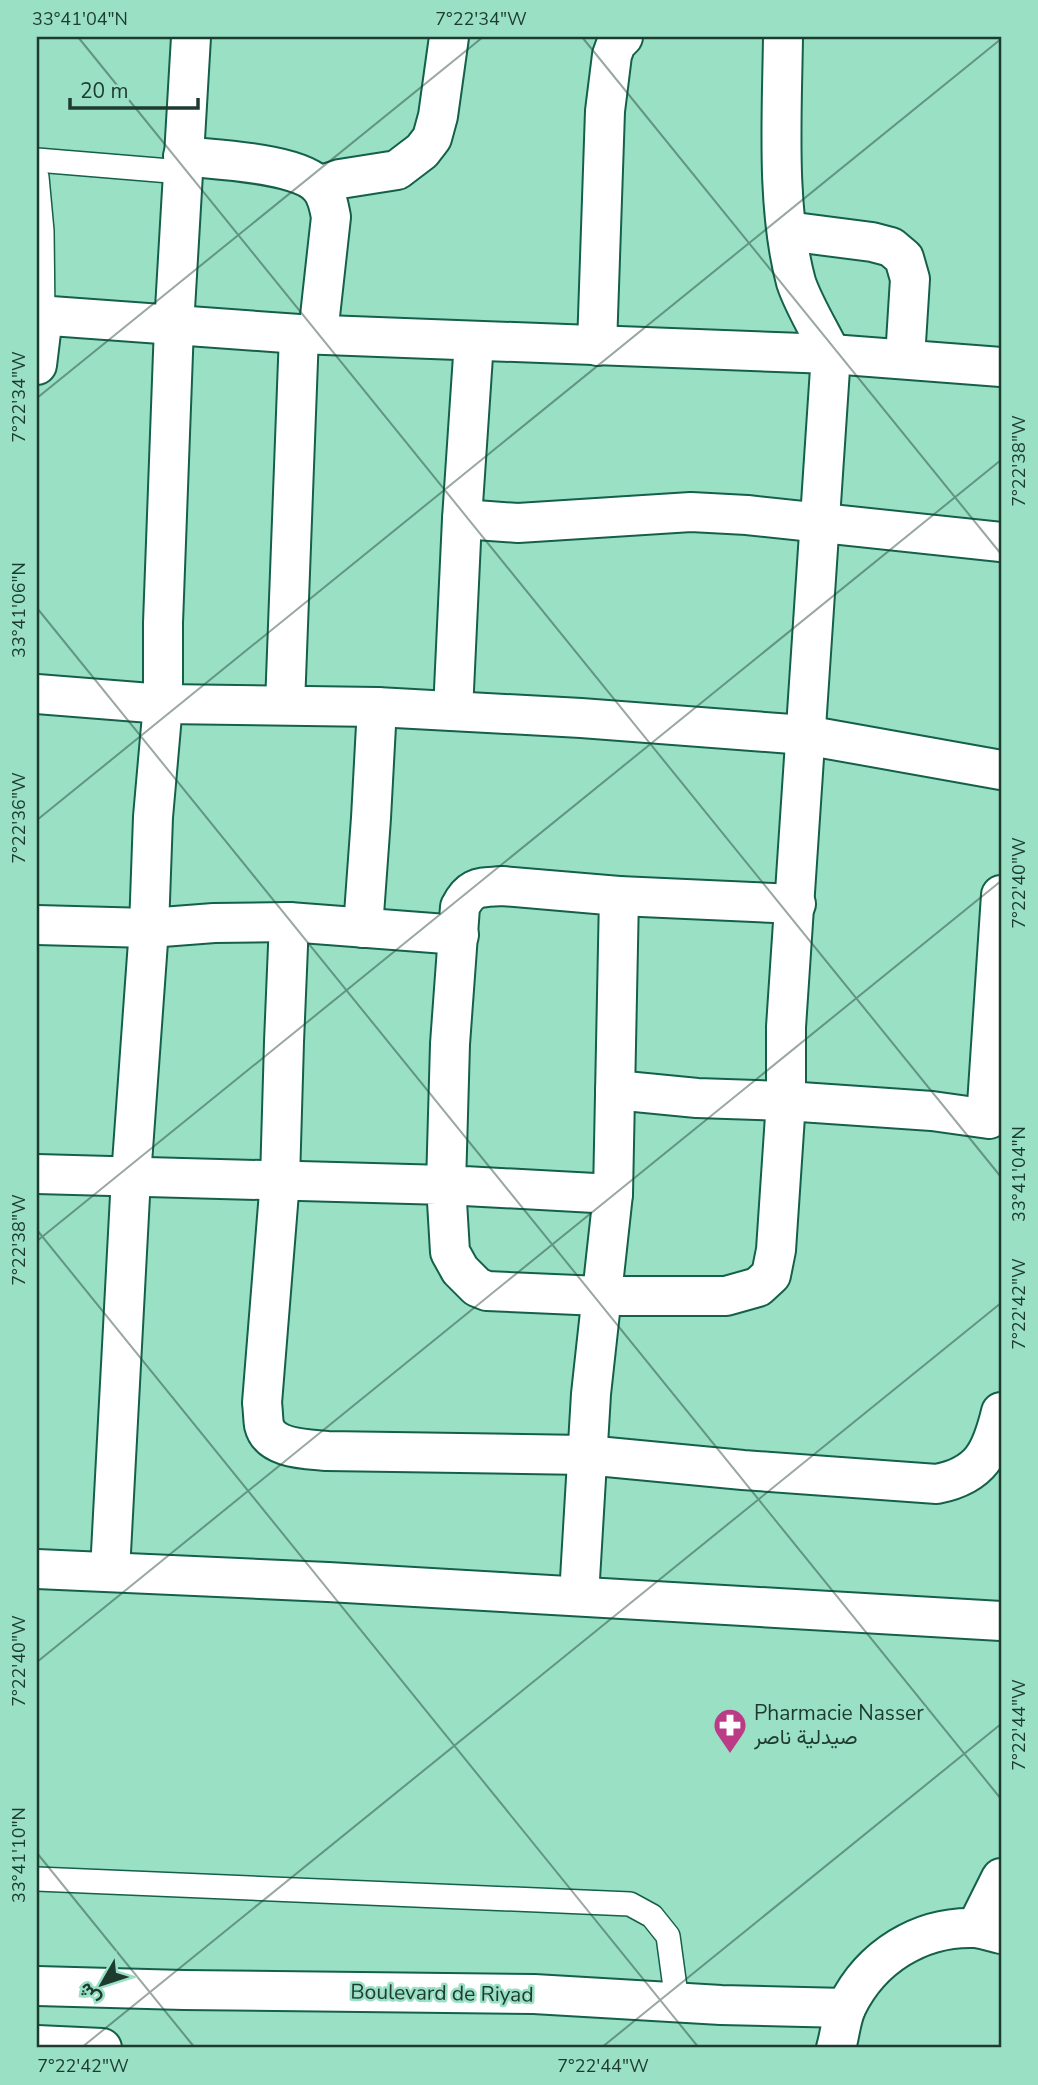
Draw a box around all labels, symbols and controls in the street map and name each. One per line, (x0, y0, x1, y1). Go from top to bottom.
text: 33°41'04"N (32, 7, 128, 31)
text: 7°22'34"W (435, 7, 527, 31)
scale bar (70, 66, 198, 110)
text: 20 m (80, 77, 129, 105)
text: 7°22'34"W (7, 351, 31, 443)
text: 7°22'38"W (1007, 415, 1031, 507)
text: 33°41'06"N (7, 562, 31, 658)
text: 7°22'36"W (7, 772, 31, 864)
text: 7°22'40"W (1007, 837, 1031, 929)
text: 33°41'04"N (1007, 1126, 1031, 1222)
text: 7°22'38"W (7, 1194, 31, 1286)
text: 7°22'42"W (1007, 1258, 1031, 1350)
text: 7°22'40"W (7, 1615, 31, 1707)
text: 7°22'44"W (1007, 1679, 1031, 1771)
place label: Pharmacie Nasser صيدلية ناصر (753, 1699, 924, 1751)
pharmacy icon: Pharmacie Nasser صيدلية ناصر (711, 1706, 749, 1755)
text: 33°41'10"N (7, 1807, 31, 1903)
north arrow (66, 1948, 136, 2018)
text: ش (72, 1977, 107, 2011)
street label: Boulevard de Riyad (350, 1977, 534, 2009)
text: 7°22'42"W (37, 2054, 129, 2078)
text: 7°22'44"W (557, 2054, 649, 2078)

